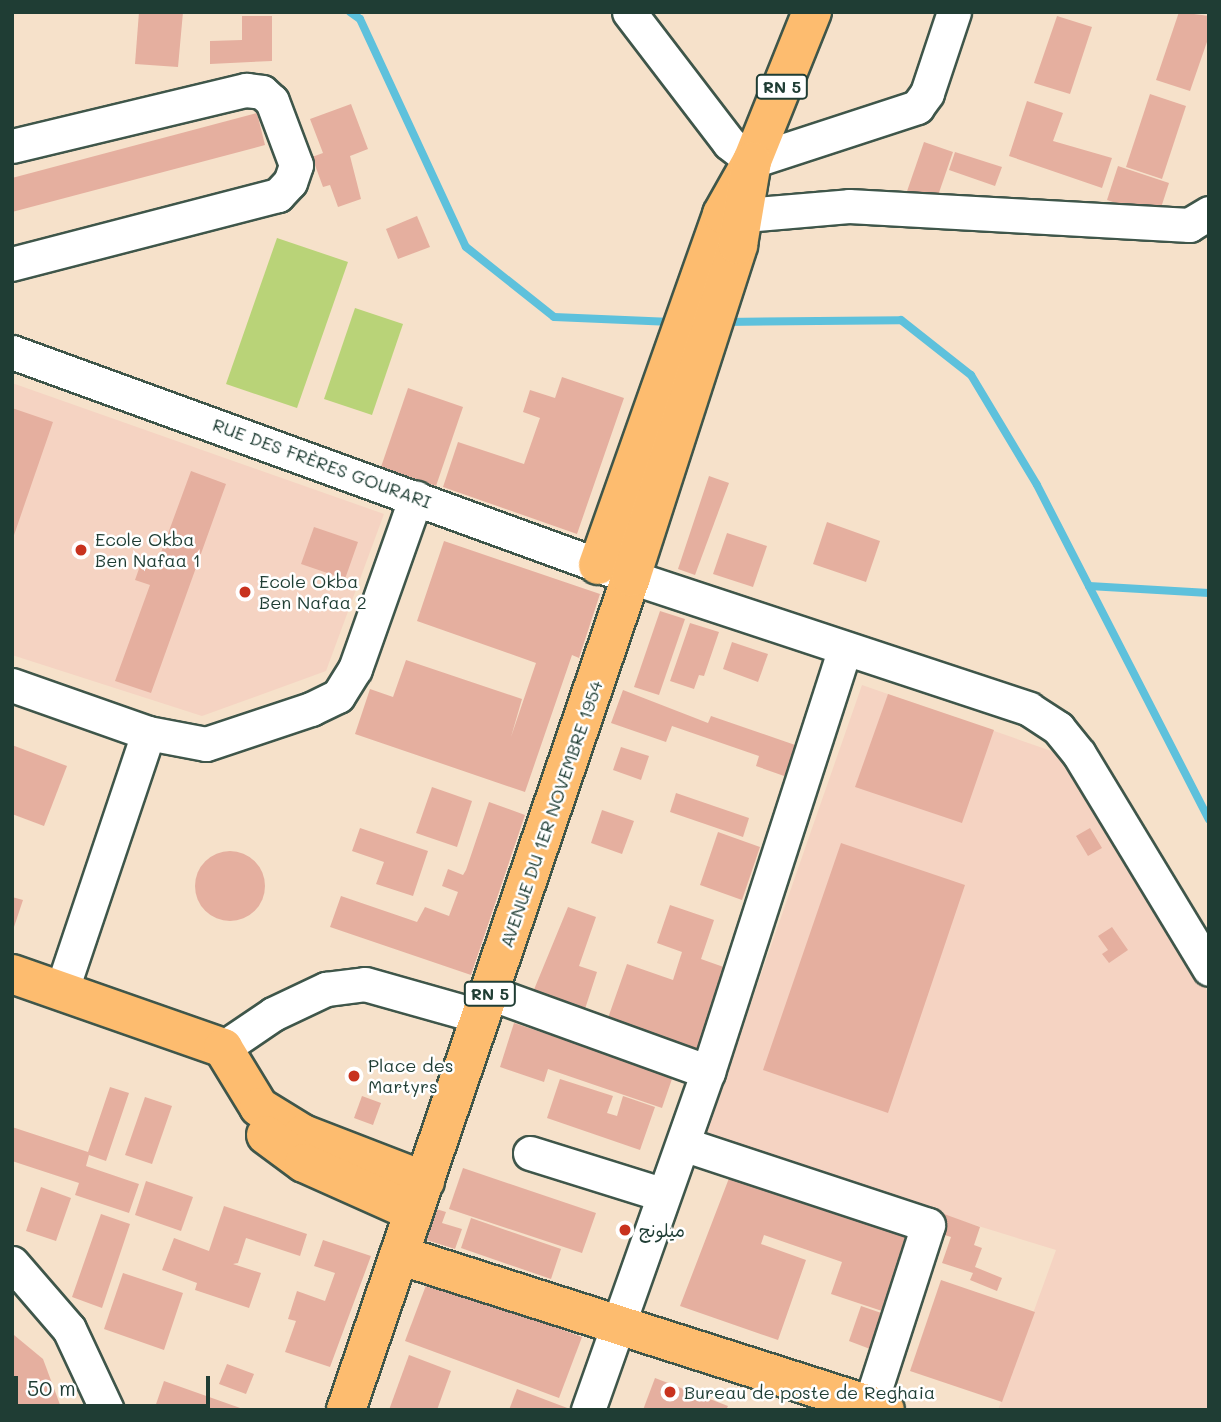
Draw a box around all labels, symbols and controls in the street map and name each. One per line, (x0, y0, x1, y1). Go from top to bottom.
road number: RN 5 (756, 74, 808, 100)
street label: RUE DES FRÈRES GOURARI (210, 413, 434, 513)
place label: Ecole Okba Ben Nafaa 1 (95, 529, 201, 572)
marker: Ecole Okba Ben Nafaa 1 (73, 542, 89, 558)
place label: Ecole Okba Ben Nafaa 2 (259, 571, 367, 614)
marker: Ecole Okba Ben Nafaa 2 (237, 584, 253, 600)
street label: AVENUE DU 1ER NOVEMBRE 1954 (495, 678, 607, 950)
road number: RN 5 (464, 982, 516, 1006)
place label: Place des Martyrs (368, 1055, 454, 1098)
marker: Place des Martyrs (346, 1068, 362, 1084)
place label: ميلونج (639, 1219, 685, 1241)
marker: ميلونج (617, 1222, 633, 1238)
scale bar (18, 1362, 214, 1406)
text: 50 m (27, 1374, 76, 1401)
place label: Bureau de poste de Reghaia (684, 1381, 935, 1403)
marker: Bureau de poste de Reghaia (662, 1384, 678, 1400)

